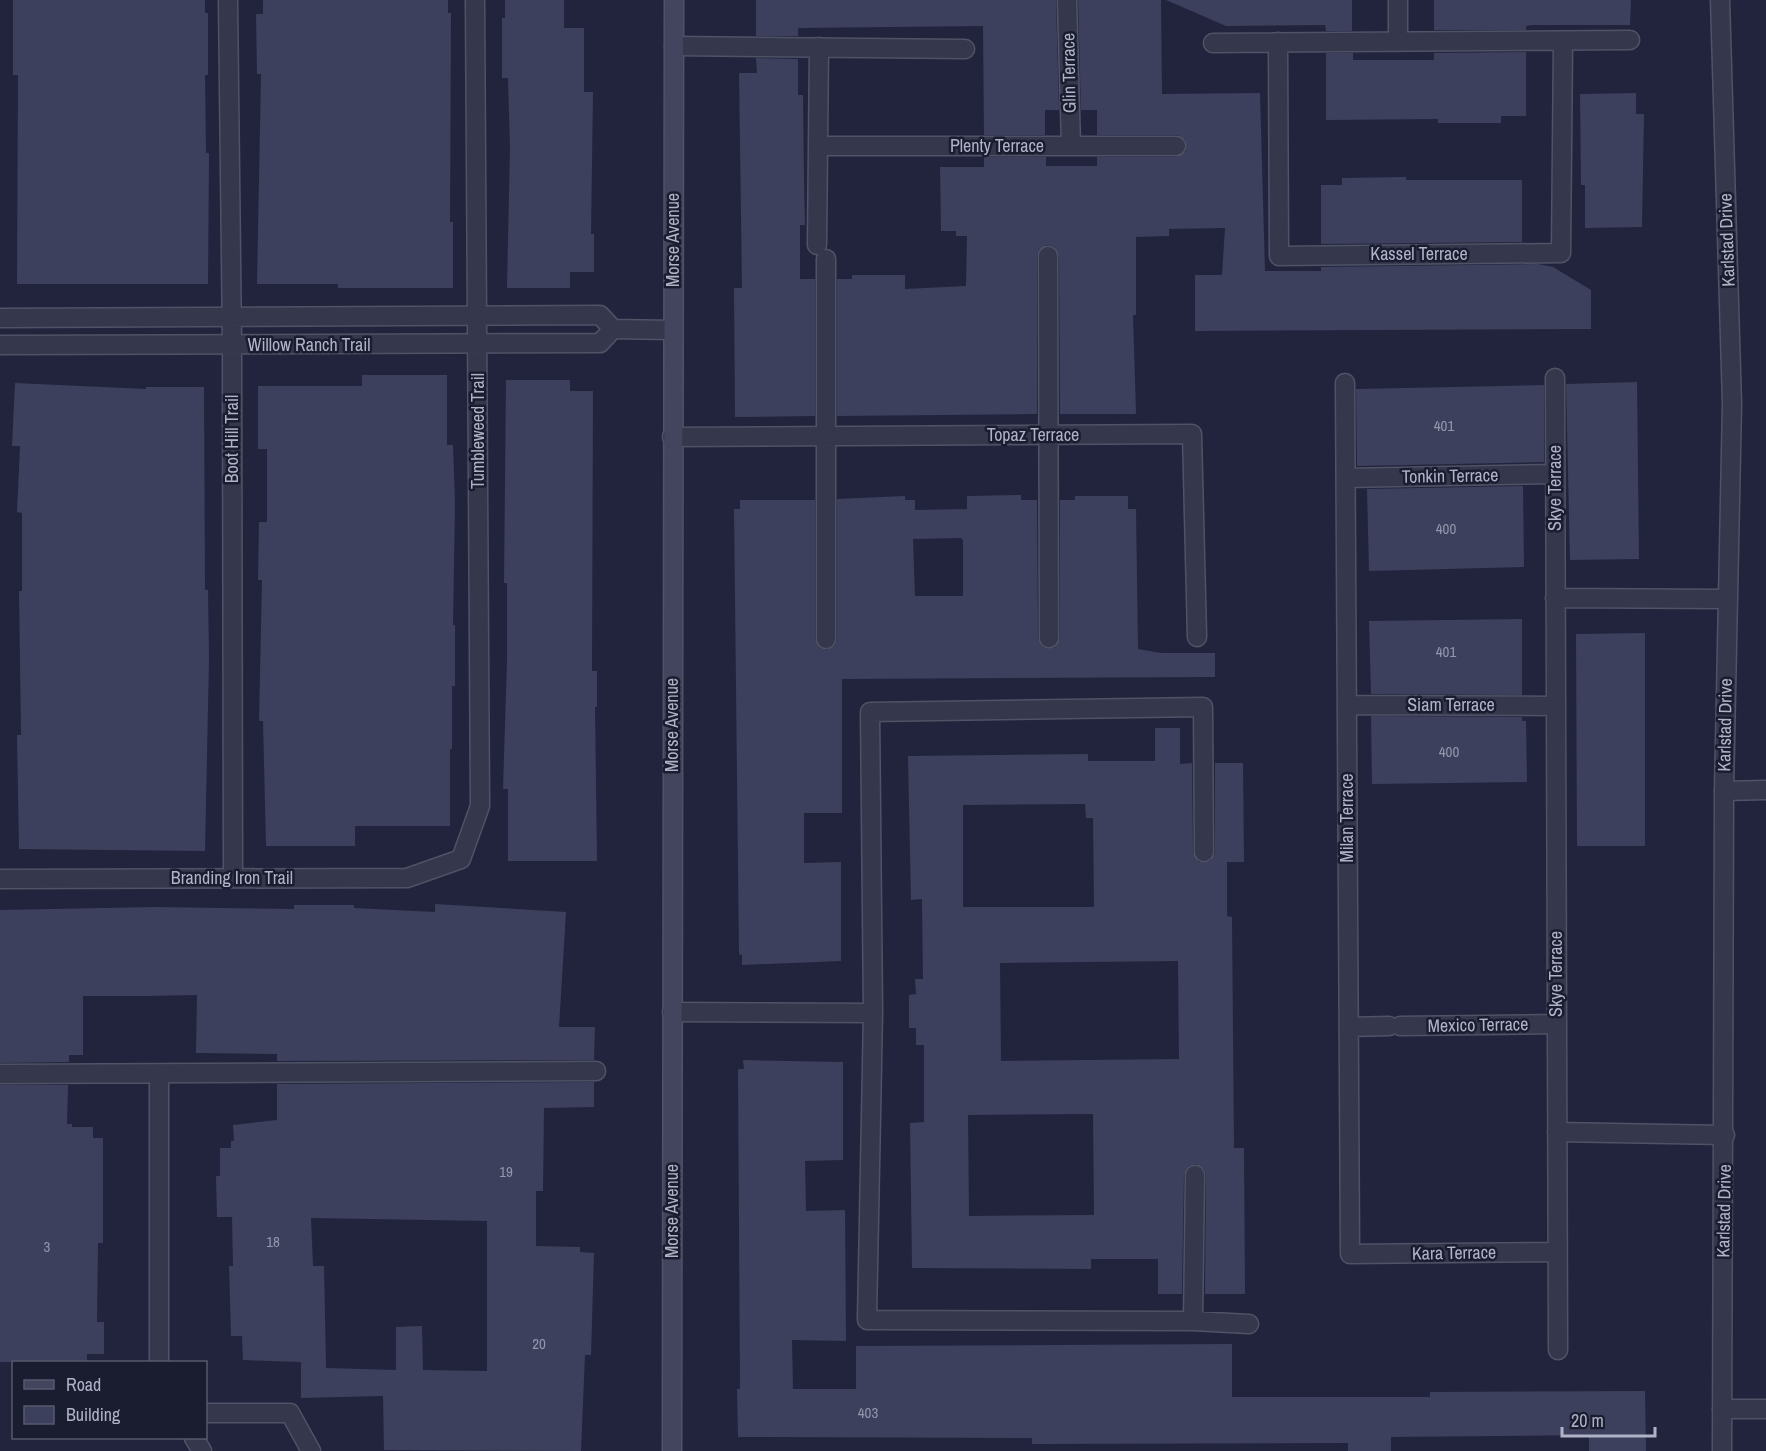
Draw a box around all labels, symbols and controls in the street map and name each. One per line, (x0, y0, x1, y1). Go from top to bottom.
street label: Glin Terrace (1055, 33, 1082, 113)
street label: Plenty Terrace (950, 133, 1044, 158)
street label: Morse Avenue (660, 193, 685, 287)
street label: Karlstad Drive (1712, 193, 1741, 287)
street label: Kassel Terrace (1370, 241, 1468, 266)
street label: Willow Ranch Trail (247, 332, 371, 357)
street label: Tumbleweed Trail (465, 373, 490, 489)
street label: Boot Hill Trail (219, 395, 244, 483)
house number: 401 (1434, 415, 1454, 436)
street label: Topaz Terrace (987, 422, 1079, 447)
street label: Skye Terrace (1542, 445, 1567, 531)
street label: Tonkin Terrace (1401, 462, 1498, 489)
house number: 400 (1436, 518, 1456, 539)
house number: 401 (1436, 641, 1456, 662)
street label: Morse Avenue (659, 678, 684, 772)
street label: Karlstad Drive (1711, 678, 1738, 772)
street label: Siam Terrace (1407, 692, 1495, 717)
house number: 400 (1439, 741, 1459, 762)
street label: Milan Terrace (1334, 773, 1359, 863)
street label: Branding Iron Trail (171, 865, 293, 890)
street label: Skye Terrace (1543, 931, 1568, 1017)
street label: Mexico Terrace (1427, 1011, 1529, 1038)
house number: 19 (499, 1161, 513, 1182)
street label: Morse Avenue (659, 1164, 684, 1258)
street label: Karlstad Drive (1710, 1164, 1737, 1258)
house number: 18 (266, 1231, 280, 1252)
house number: 3 (44, 1236, 51, 1257)
street label: Kara Terrace (1412, 1239, 1496, 1266)
house number: 20 (532, 1333, 546, 1354)
legend (12, 1361, 207, 1439)
text: Road (66, 1372, 101, 1397)
scale bar (1562, 1400, 1655, 1438)
text: Building (66, 1402, 121, 1427)
house number: 403 (858, 1402, 878, 1423)
text: 20 m (1571, 1408, 1604, 1433)

